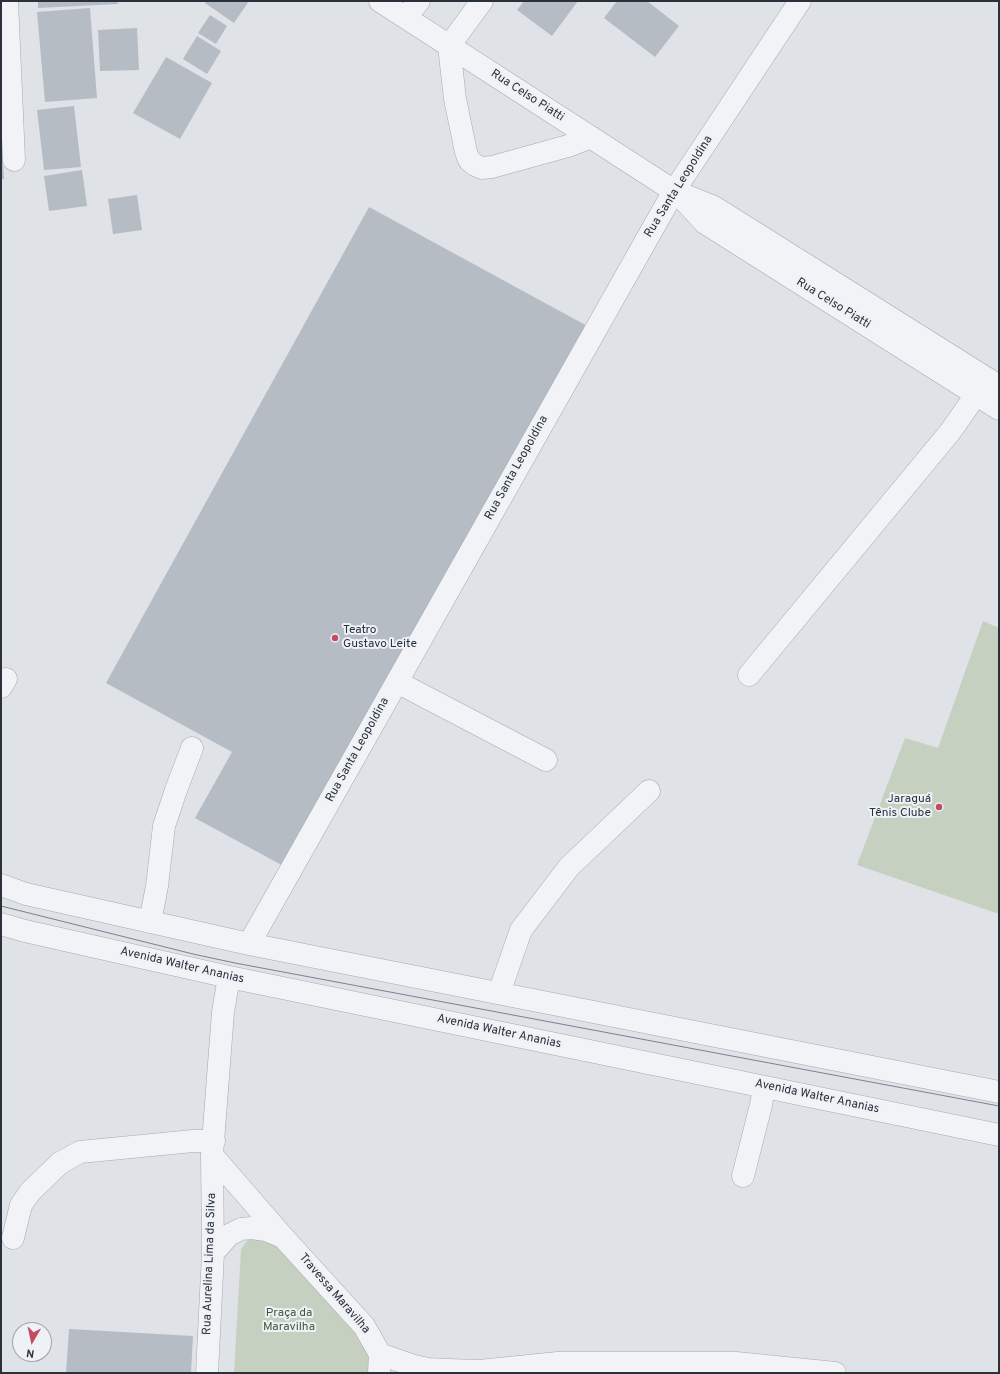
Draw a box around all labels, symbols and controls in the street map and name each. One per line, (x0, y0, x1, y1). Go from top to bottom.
street label: Rua Celso Piatti (488, 67, 566, 125)
street label: Rua Santa Leopoldina (642, 133, 716, 241)
street label: Rua Celso Piatti (793, 275, 873, 333)
street label: Rua Santa Leopoldina (482, 413, 552, 523)
place label: Teatro Gustavo Leite (343, 624, 417, 652)
marker: Teatro Gustavo Leite (330, 633, 340, 643)
street label: Rua Santa Leopoldina (323, 695, 393, 805)
place label: Jaraguá Tênis Clube (869, 793, 931, 821)
marker: Jaraguá Tênis Clube (934, 802, 944, 812)
street label: Avenida Walter Ananias (119, 945, 245, 987)
street label: Avenida Walter Ananias (435, 1012, 563, 1052)
street label: Avenida Walter Ananias (753, 1077, 881, 1117)
street label: Rua Aurelina Lima da Silva (200, 1193, 220, 1335)
street label: Travessa Maravilha (295, 1251, 373, 1337)
park label: Praça da Maravilha (263, 1307, 315, 1335)
north arrow (12, 1322, 52, 1362)
text: N (25, 1345, 35, 1360)

